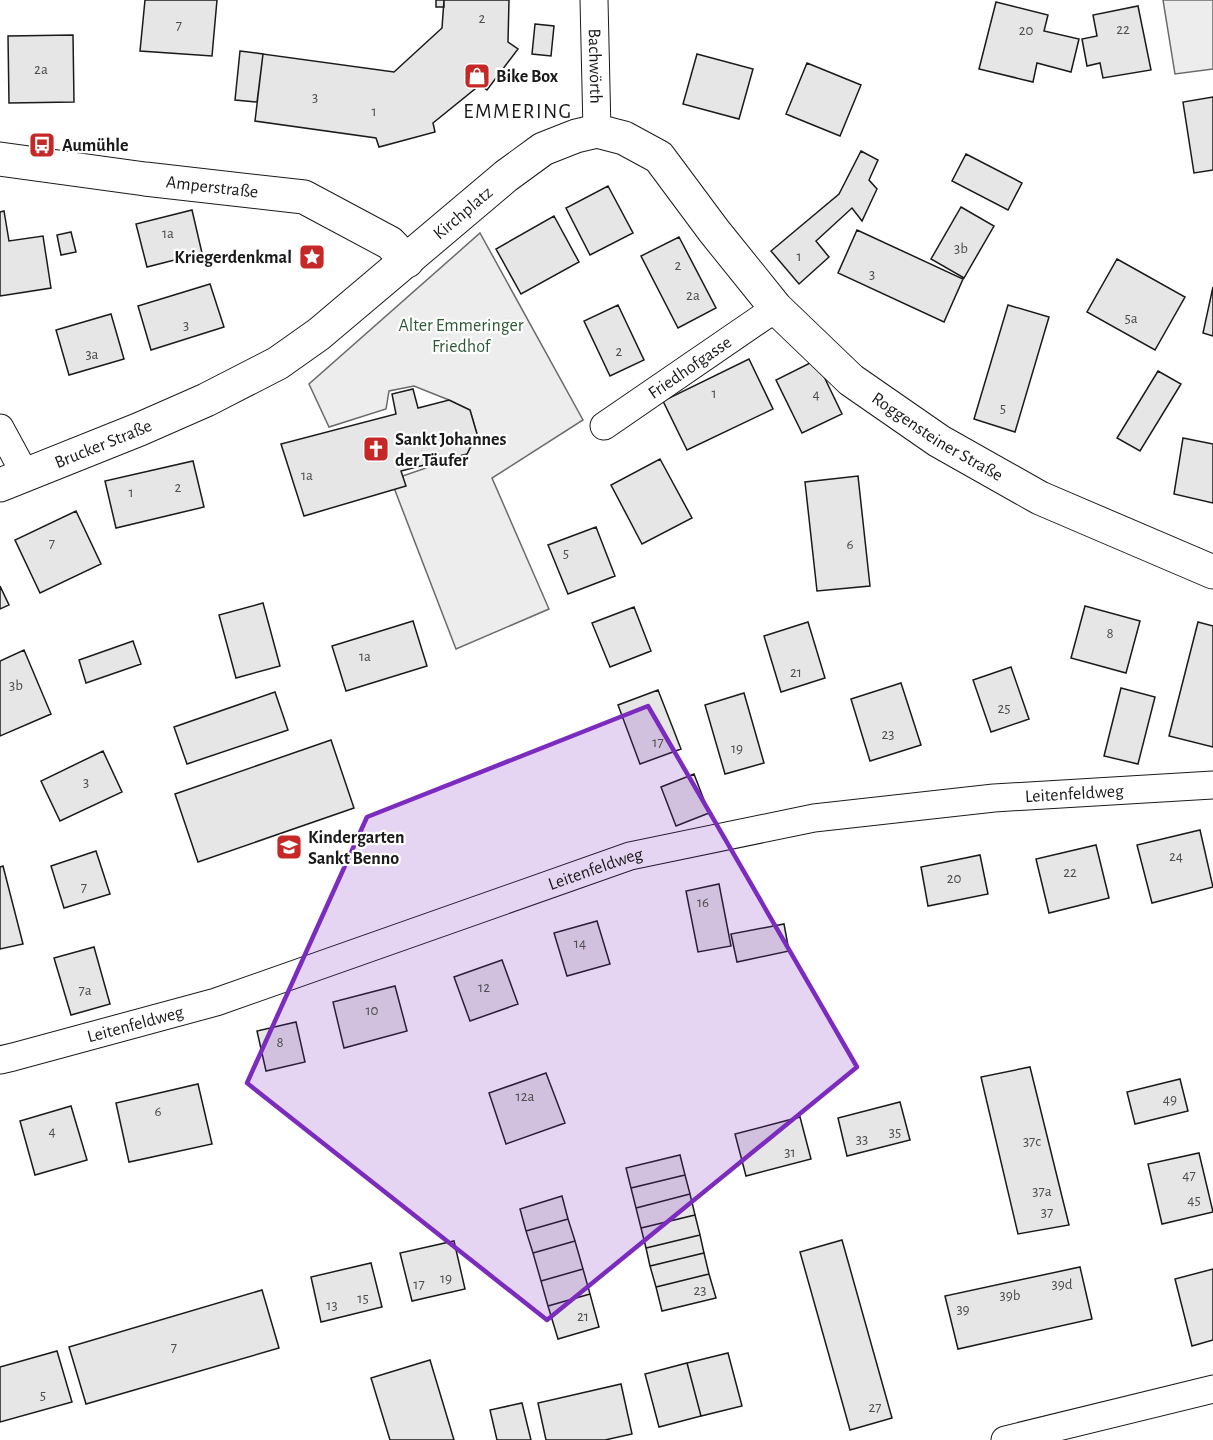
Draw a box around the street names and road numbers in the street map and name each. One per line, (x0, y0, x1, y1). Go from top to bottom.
street label: Bachwörth (585, 28, 604, 104)
street label: Amperstraße (165, 173, 259, 202)
street label: Kirchplatz (430, 184, 496, 243)
street label: Friedhofgasse (645, 333, 735, 403)
street label: Roggensteiner Straße (868, 389, 1006, 485)
street label: Brucker Straße (52, 417, 155, 472)
street label: Leitenfeldweg (1024, 782, 1124, 806)
street label: Leitenfeldweg (546, 846, 645, 894)
street label: Leitenfeldweg (85, 1003, 186, 1046)

